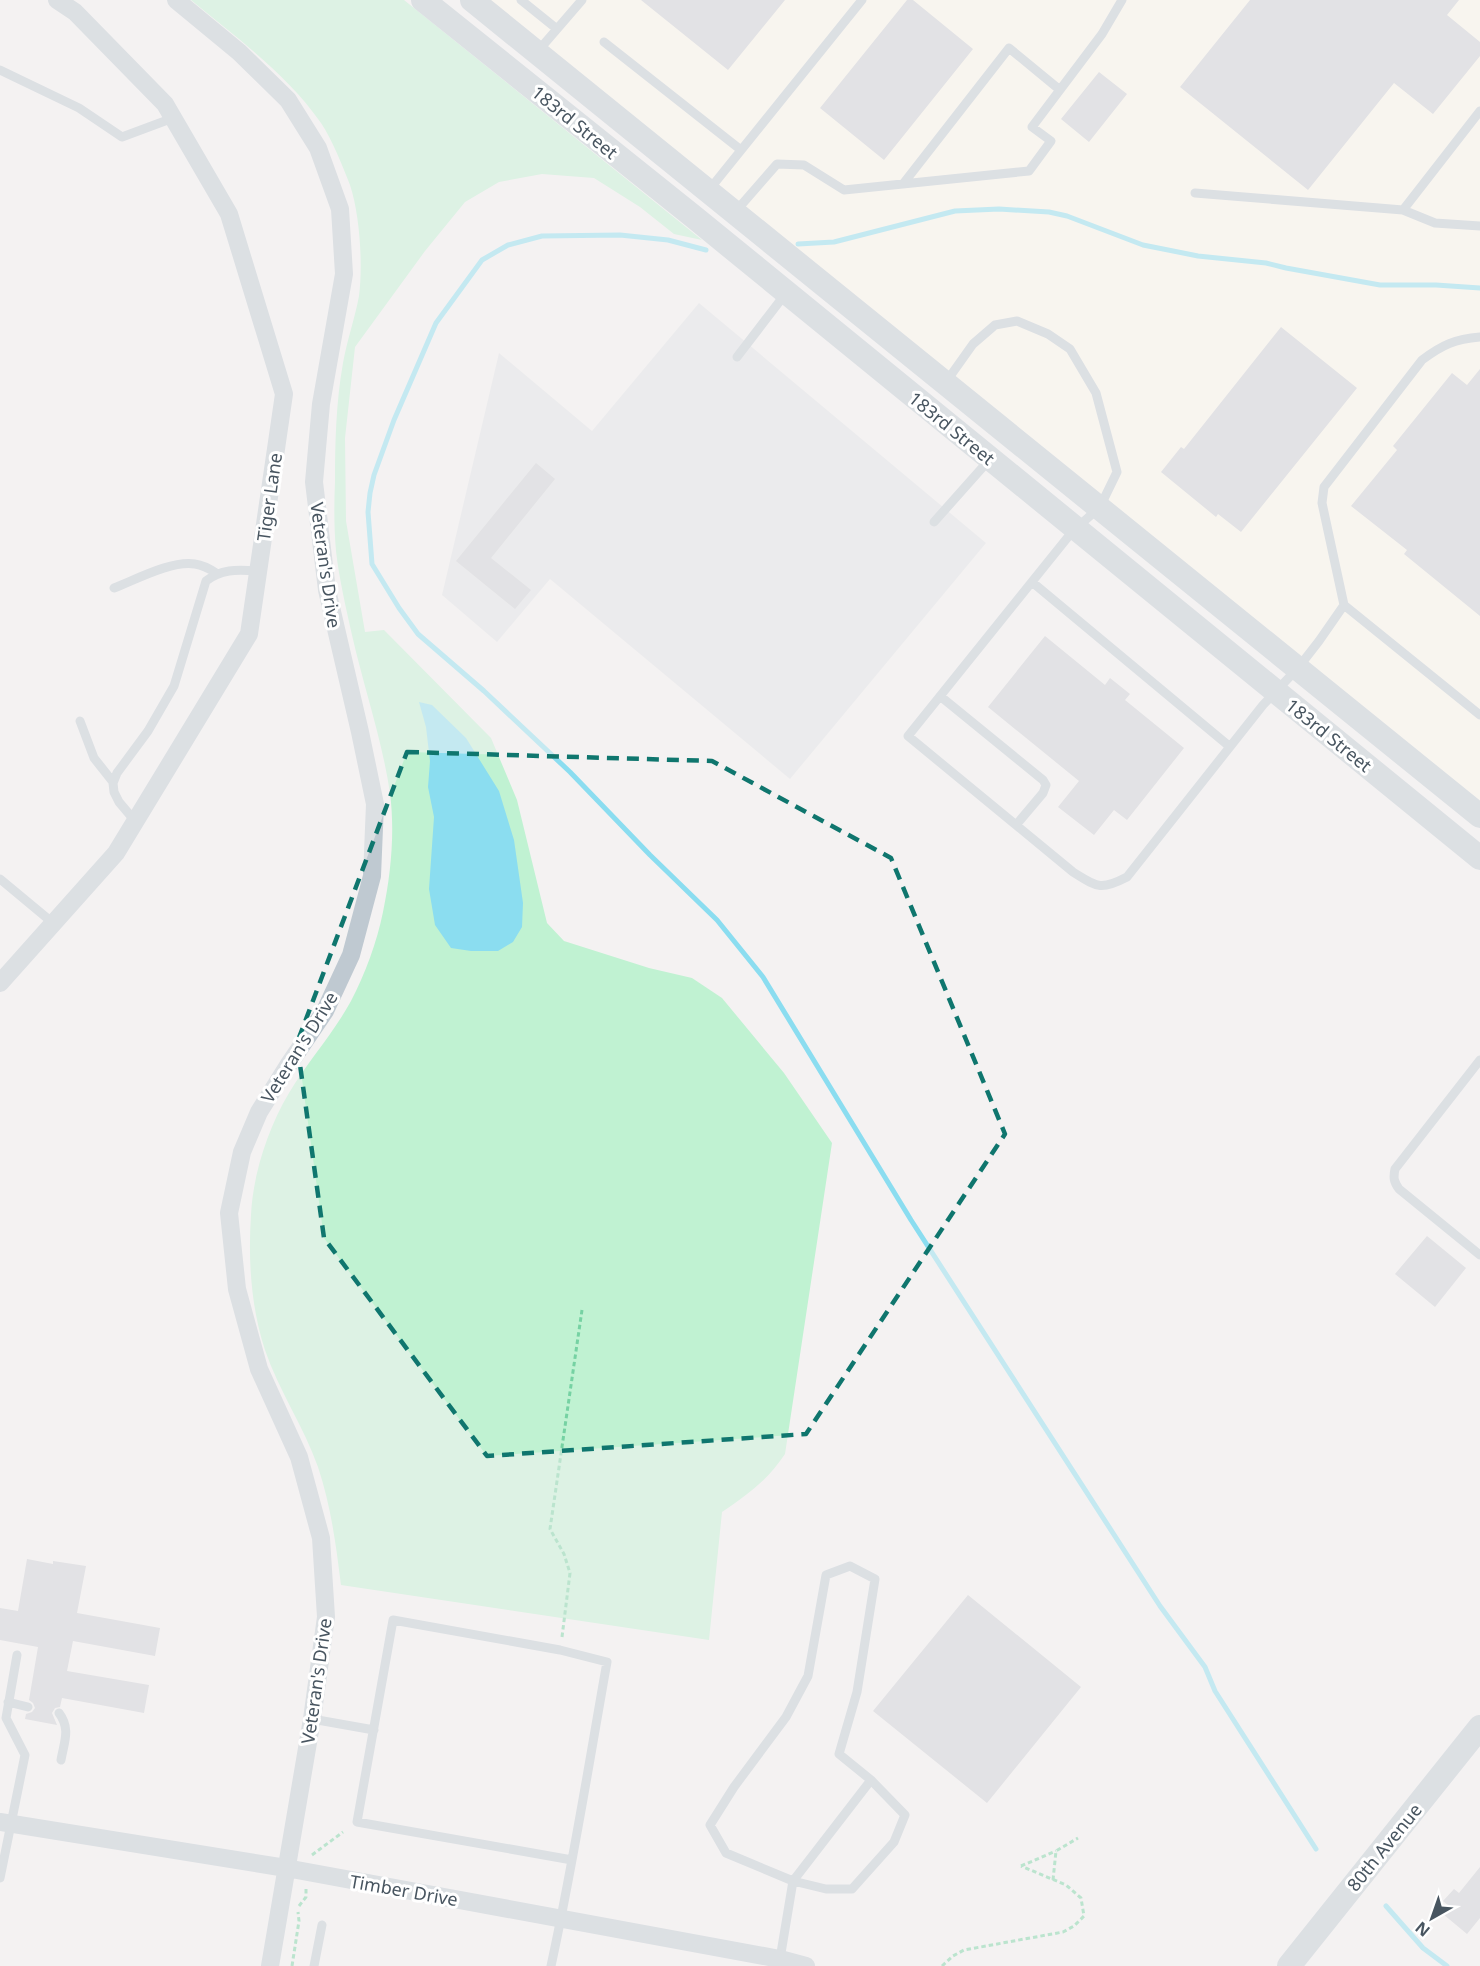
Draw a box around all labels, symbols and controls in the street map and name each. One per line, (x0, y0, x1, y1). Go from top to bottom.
street label: 183rd Street (527, 80, 623, 164)
street label: 183rd Street (904, 386, 1000, 470)
street label: Tiger Lane (251, 451, 287, 543)
street label: Veteran's Drive (305, 501, 347, 629)
street label: 183rd Street (1281, 693, 1377, 777)
street label: Veteran's Drive (255, 987, 343, 1107)
street label: Veteran's Drive (295, 1617, 337, 1745)
street label: 80th Avenue (1341, 1798, 1427, 1896)
street label: Timber Drive (348, 1869, 460, 1911)
north arrow (1402, 1888, 1462, 1948)
text: N (1410, 1917, 1434, 1942)

